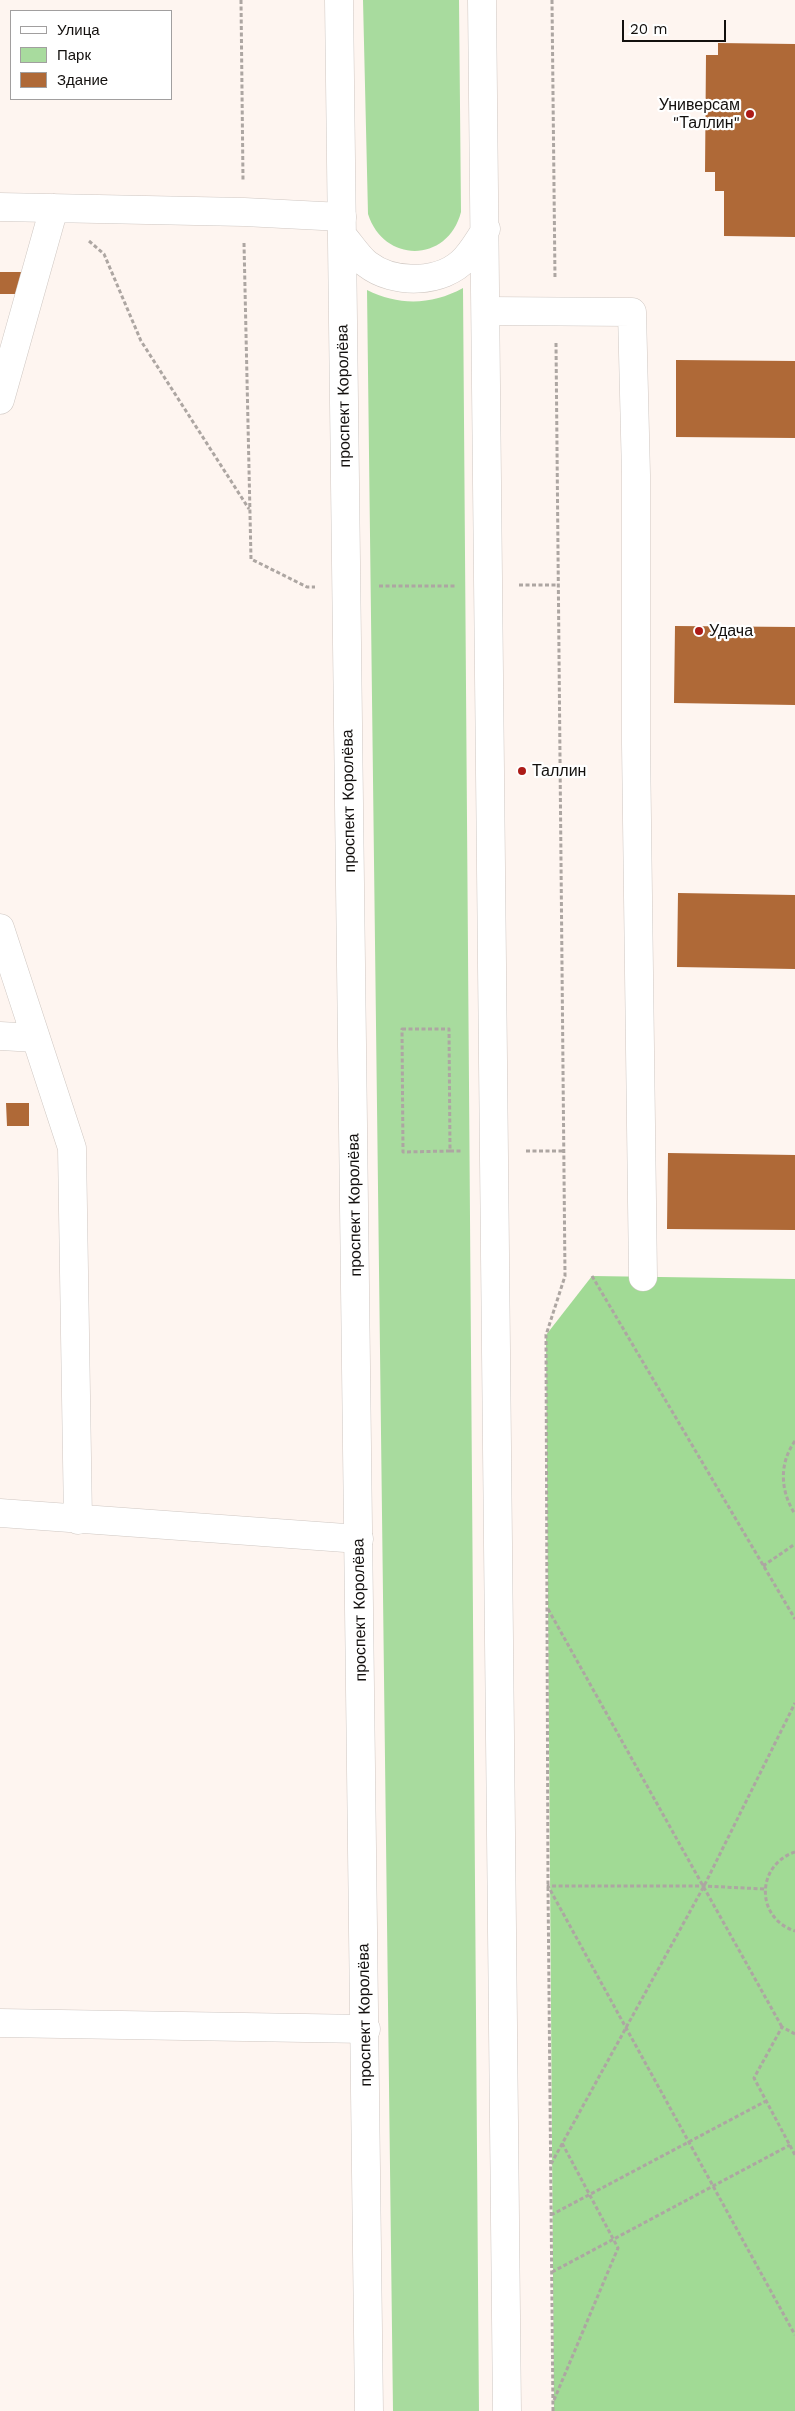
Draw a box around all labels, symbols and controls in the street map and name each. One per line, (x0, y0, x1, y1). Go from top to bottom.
legend (10, 10, 172, 100)
scale bar (625, 10, 729, 42)
text: 20 m (630, 20, 668, 38)
text: Улица (57, 21, 100, 39)
text: Парк (57, 46, 91, 64)
text: Здание (57, 71, 108, 89)
place label: Универсам "Таллин" (659, 95, 740, 133)
marker: Универсам "Таллин" (744, 108, 756, 120)
street label: проспект Королёва (333, 324, 355, 468)
place label: Удача (709, 621, 753, 641)
marker: Удача (693, 625, 705, 637)
street label: проспект Королёва (338, 729, 360, 873)
place label: Таллин (532, 761, 586, 781)
marker: Таллин (516, 765, 528, 777)
street label: проспект Королёва (344, 1133, 366, 1277)
street label: проспект Королёва (349, 1538, 371, 1682)
street label: проспект Королёва (354, 1943, 376, 2087)

